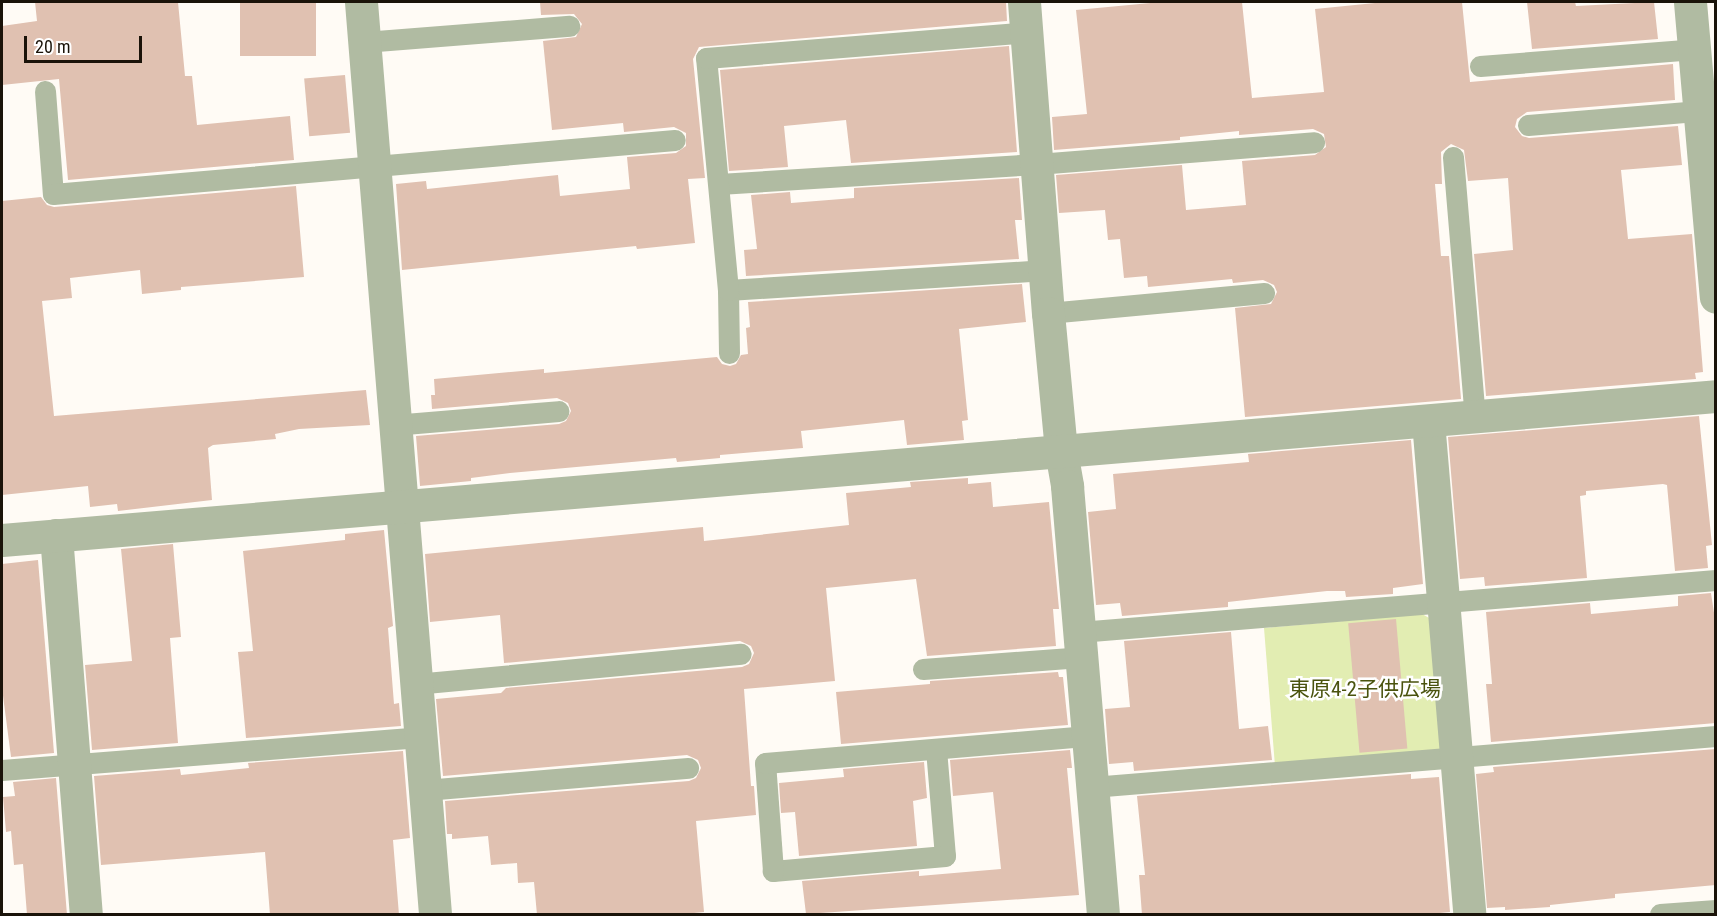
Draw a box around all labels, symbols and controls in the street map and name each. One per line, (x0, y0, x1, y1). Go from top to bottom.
scale bar (27, 24, 146, 62)
text: 20 m (35, 36, 70, 57)
park label: 東原4-2子供広場 (1289, 676, 1441, 702)

